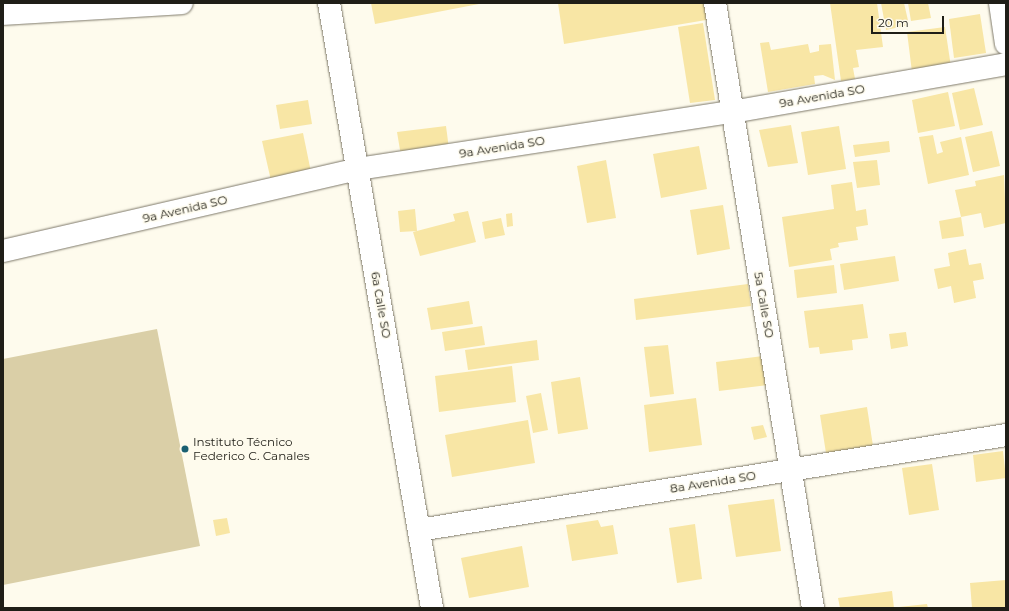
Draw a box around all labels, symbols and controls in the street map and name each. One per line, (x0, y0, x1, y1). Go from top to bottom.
scale bar (873, 8, 946, 34)
text: 20 m (878, 15, 909, 30)
street label: 9a Avenida SO (778, 81, 866, 111)
street label: 9a Avenida SO (458, 133, 546, 161)
street label: 9a Avenida SO (141, 192, 229, 226)
street label: 6a Calle SO (368, 271, 394, 339)
street label: 5a Calle SO (751, 271, 777, 339)
place label: Instituto Técnico Federico C. Canales (193, 435, 310, 463)
marker: Instituto Técnico Federico C. Canales (180, 444, 190, 454)
street label: 8a Avenida SO (669, 468, 757, 496)

